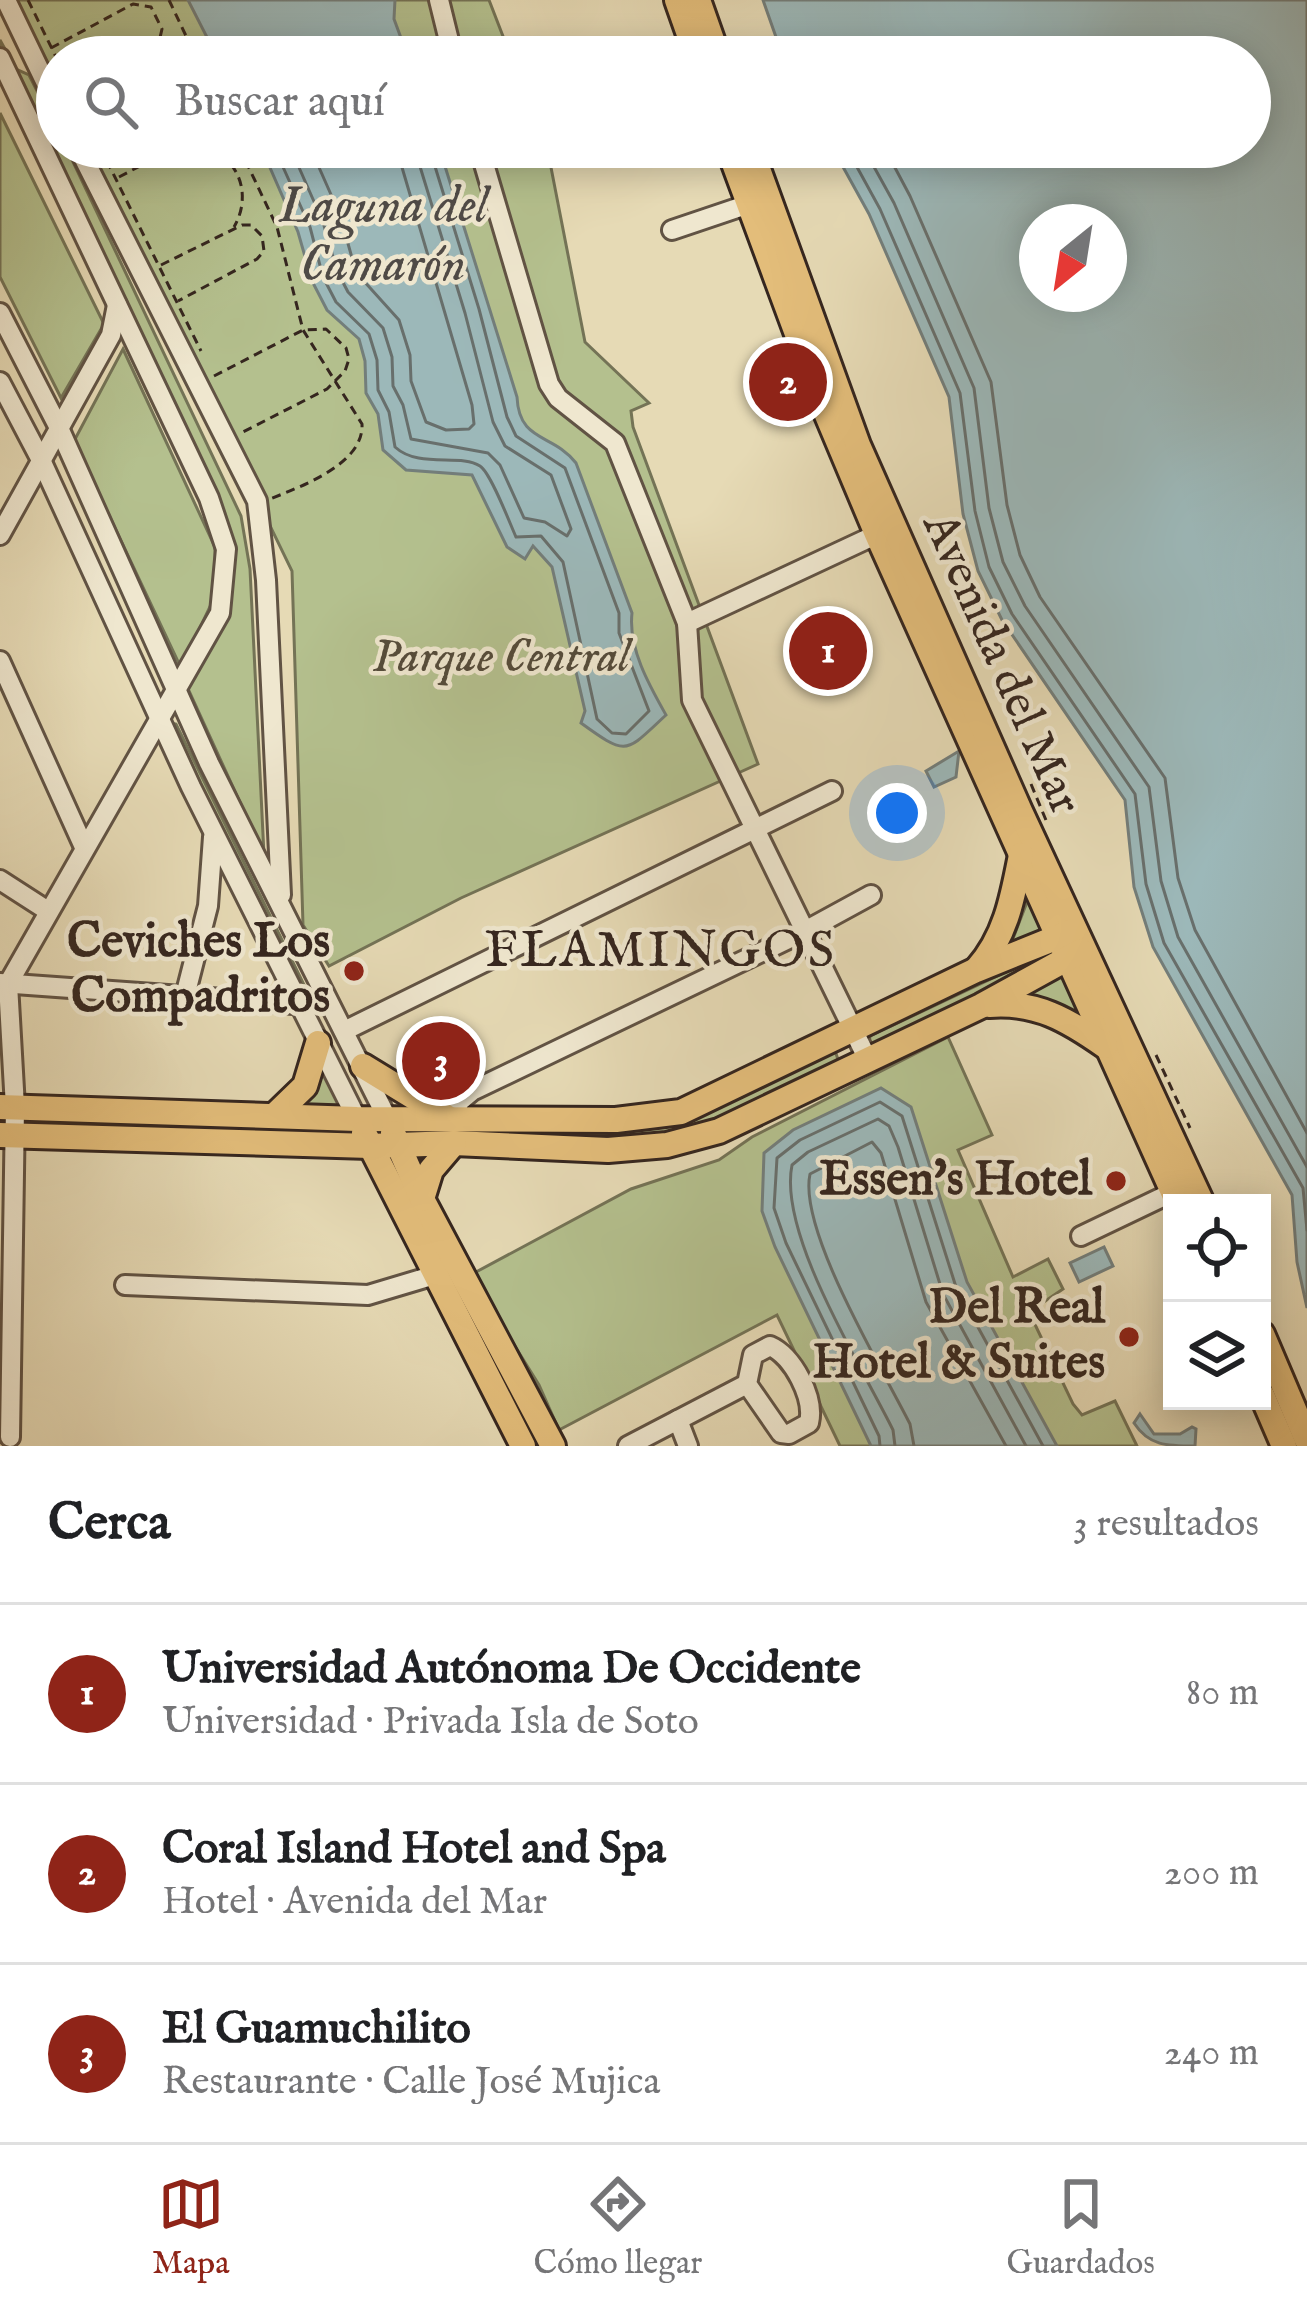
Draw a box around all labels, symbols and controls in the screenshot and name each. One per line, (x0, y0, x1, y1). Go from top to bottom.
search box (36, 36, 1271, 168)
icon: search (78, 69, 144, 135)
text: Buscar aquí (174, 74, 385, 131)
water label: Laguna del Camarón (277, 175, 492, 299)
north arrow (1019, 204, 1127, 312)
pin: 2 (749, 337, 827, 427)
street label: Avenida del Mar (907, 503, 1094, 824)
pin: 1 (789, 606, 867, 696)
park label: Parque Central (372, 628, 634, 688)
your location (867, 783, 927, 843)
place label: Ceviches Los Compadritos (67, 913, 330, 1028)
district label: FLAMINGOS (485, 920, 837, 985)
marker: Ceviches Los Compadritos (341, 958, 367, 984)
pin: 3 (402, 1016, 480, 1106)
place label: Essen's Hotel (819, 1151, 1093, 1211)
marker: Essen's Hotel (1103, 1168, 1129, 1194)
map controls (1163, 1194, 1271, 1410)
button: locate (1163, 1194, 1271, 1302)
place label: Del Real Hotel & Suites (812, 1279, 1106, 1394)
button: layers (1163, 1302, 1271, 1410)
marker: Del Real Hotel & Suites (1116, 1324, 1142, 1350)
text: Cerca (48, 1492, 171, 1557)
text: 3 resultados (1073, 1500, 1259, 1549)
text: Universidad Autónoma De Occidente (162, 1641, 861, 1698)
text: 1 (80, 1669, 94, 1718)
text: 80 m (1186, 1669, 1259, 1718)
text: Universidad · Privada Isla de Soto (162, 1698, 699, 1747)
text: Coral Island Hotel and Spa (162, 1821, 666, 1878)
text: 2 (78, 1849, 96, 1898)
text: 200 m (1164, 1849, 1259, 1898)
text: Hotel · Avenida del Mar (162, 1878, 547, 1927)
text: El Guamuchilito (162, 2001, 471, 2058)
text: 3 (80, 2029, 94, 2078)
text: 240 m (1164, 2029, 1259, 2078)
text: Restaurante · Calle José Mujica (162, 2058, 660, 2107)
tab: Mapa (152, 2171, 229, 2285)
tab: Cómo llegar (533, 2171, 702, 2285)
tab: Guardados (1006, 2171, 1155, 2285)

